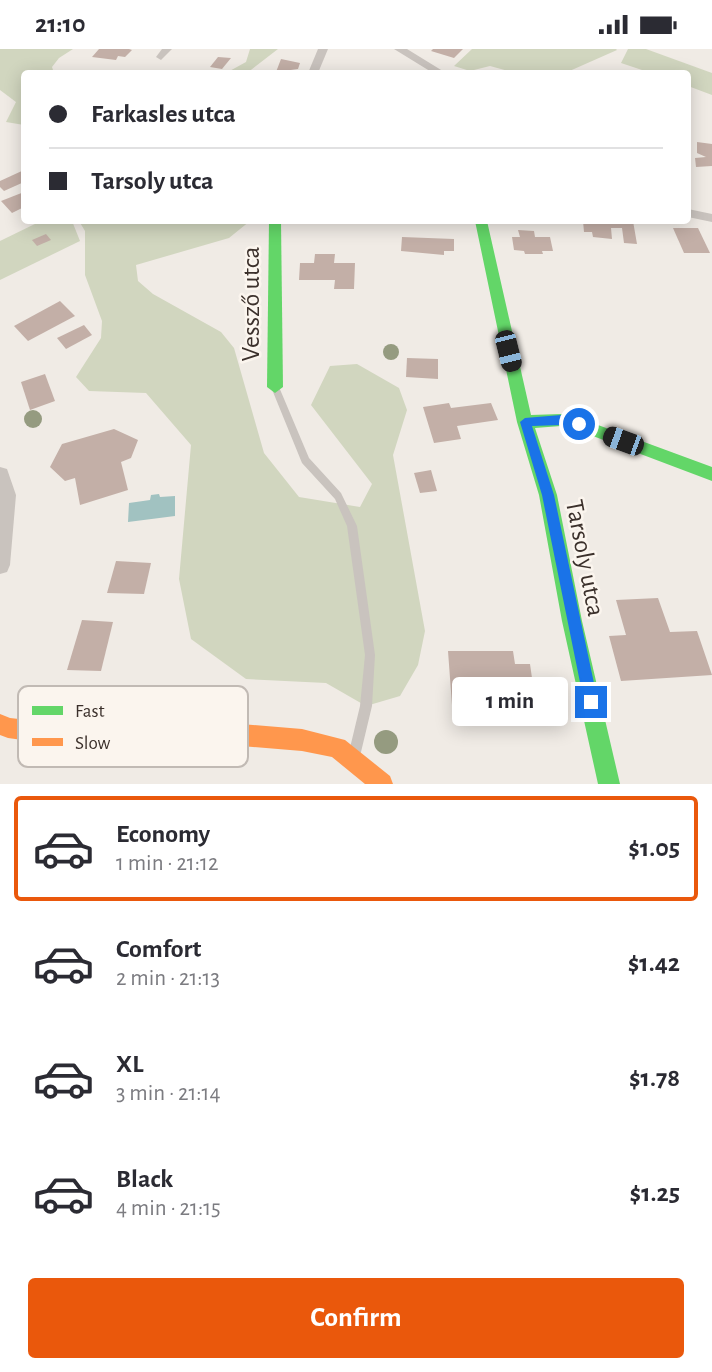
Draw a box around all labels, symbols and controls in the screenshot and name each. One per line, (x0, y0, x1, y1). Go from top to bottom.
text: 21:10 (35, 11, 85, 37)
text: Farkasles utca (91, 101, 236, 127)
text: Tarsoly utca (91, 168, 214, 194)
street label: Vessző utca (238, 246, 264, 362)
car (493, 328, 524, 374)
route start (563, 408, 595, 440)
car (600, 424, 647, 458)
street label: Tarsoly utca (561, 497, 609, 619)
callout: 1 min (451, 677, 566, 727)
legend (18, 686, 248, 767)
route end (575, 686, 607, 718)
text: 1 min (486, 690, 534, 713)
text: Fast (75, 702, 105, 721)
text: Slow (75, 734, 111, 753)
icon: car (32, 817, 95, 880)
text: Economy (116, 821, 210, 847)
text: $1.05 (628, 835, 680, 861)
text: 1 min · 21:12 (116, 852, 218, 875)
icon: car (32, 932, 95, 995)
text: Comfort (116, 936, 201, 962)
text: $1.42 (628, 950, 680, 976)
text: 2 min · 21:13 (116, 967, 220, 990)
icon: car (32, 1047, 95, 1110)
text: XL (116, 1051, 143, 1077)
text: $1.78 (629, 1065, 680, 1091)
text: 3 min · 21:14 (116, 1082, 221, 1105)
icon: car (32, 1162, 95, 1225)
text: Black (116, 1166, 173, 1192)
text: $1.25 (630, 1180, 680, 1206)
text: 4 min · 21:15 (116, 1197, 221, 1220)
button: Confirm (28, 1278, 684, 1358)

